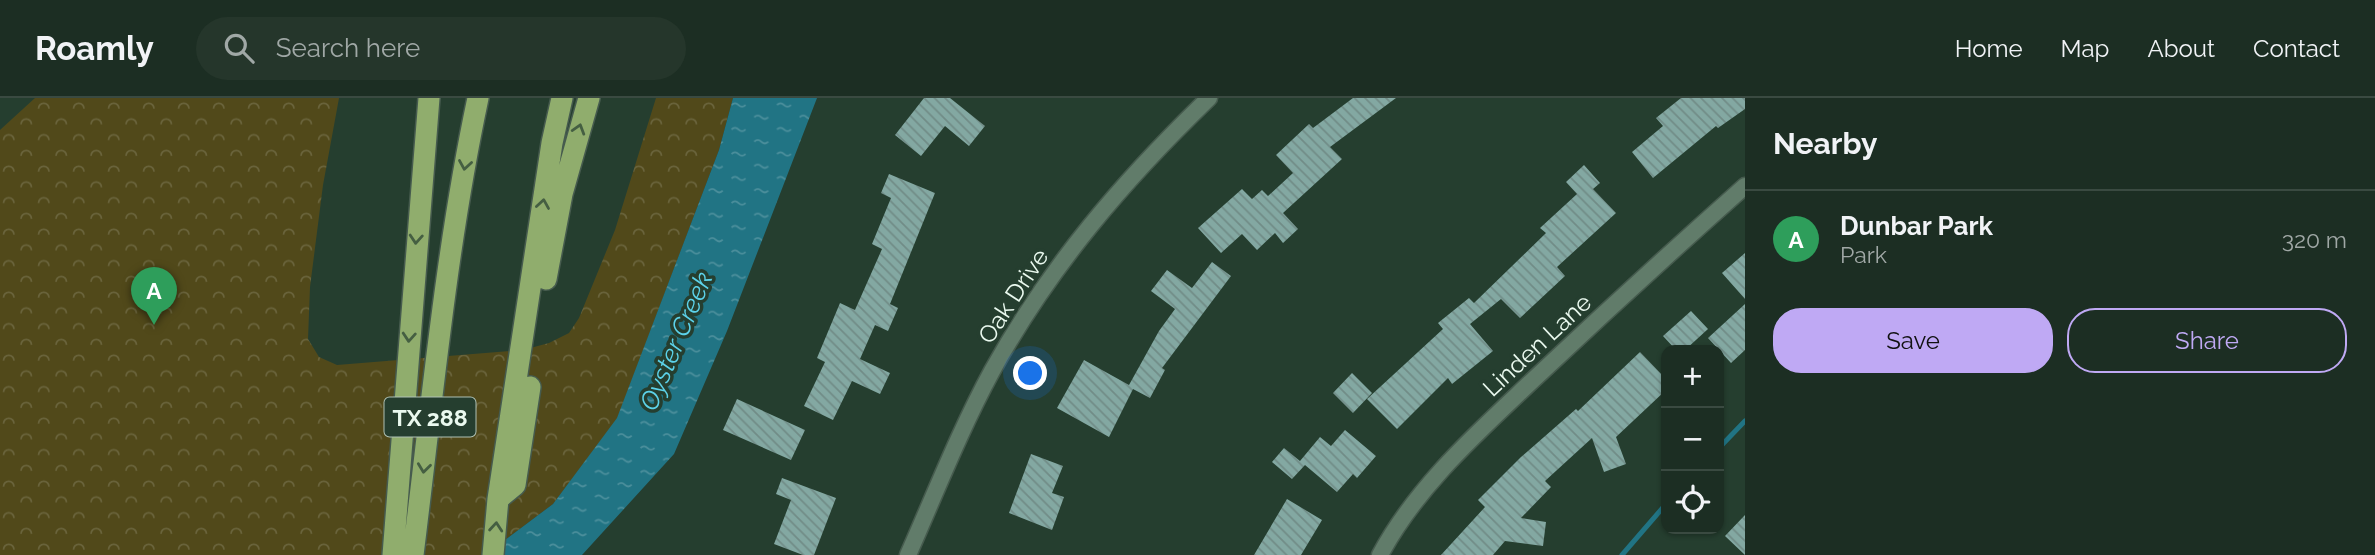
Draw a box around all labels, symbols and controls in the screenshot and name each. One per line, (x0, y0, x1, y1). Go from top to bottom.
search box (196, 17, 686, 80)
text: Roamly (35, 29, 154, 68)
icon: search (220, 29, 258, 67)
text: Search here (276, 33, 420, 63)
text: Home (1955, 34, 2023, 63)
text: Map (2061, 34, 2109, 63)
text: About (2147, 34, 2215, 63)
text: Contact (2253, 34, 2340, 63)
one-way arrow (571, 124, 585, 136)
text: Nearby (1773, 126, 1877, 161)
one-way arrow (458, 159, 473, 171)
one-way arrow (535, 198, 550, 210)
text: Dunbar Park (1840, 211, 1993, 241)
text: A (1788, 226, 1804, 253)
text: 320 m (2282, 226, 2347, 253)
one-way arrow (409, 234, 424, 245)
text: Park (1840, 241, 1887, 268)
street label: Oak Drive (972, 243, 1054, 349)
pin: A (131, 267, 177, 325)
water label: Oyster Creek (633, 267, 719, 415)
street label: Linden Lane (1477, 288, 1597, 402)
button: Save (1773, 308, 2053, 373)
button: Share (2067, 308, 2347, 373)
one-way arrow (402, 332, 417, 343)
map controls (1661, 345, 1724, 534)
button: + (1661, 345, 1724, 408)
your location (1013, 356, 1047, 390)
road number: TX 288 (384, 398, 476, 436)
button: − (1661, 408, 1724, 471)
one-way arrow (416, 462, 431, 474)
button: locate (1661, 471, 1724, 534)
one-way arrow (488, 521, 503, 532)

